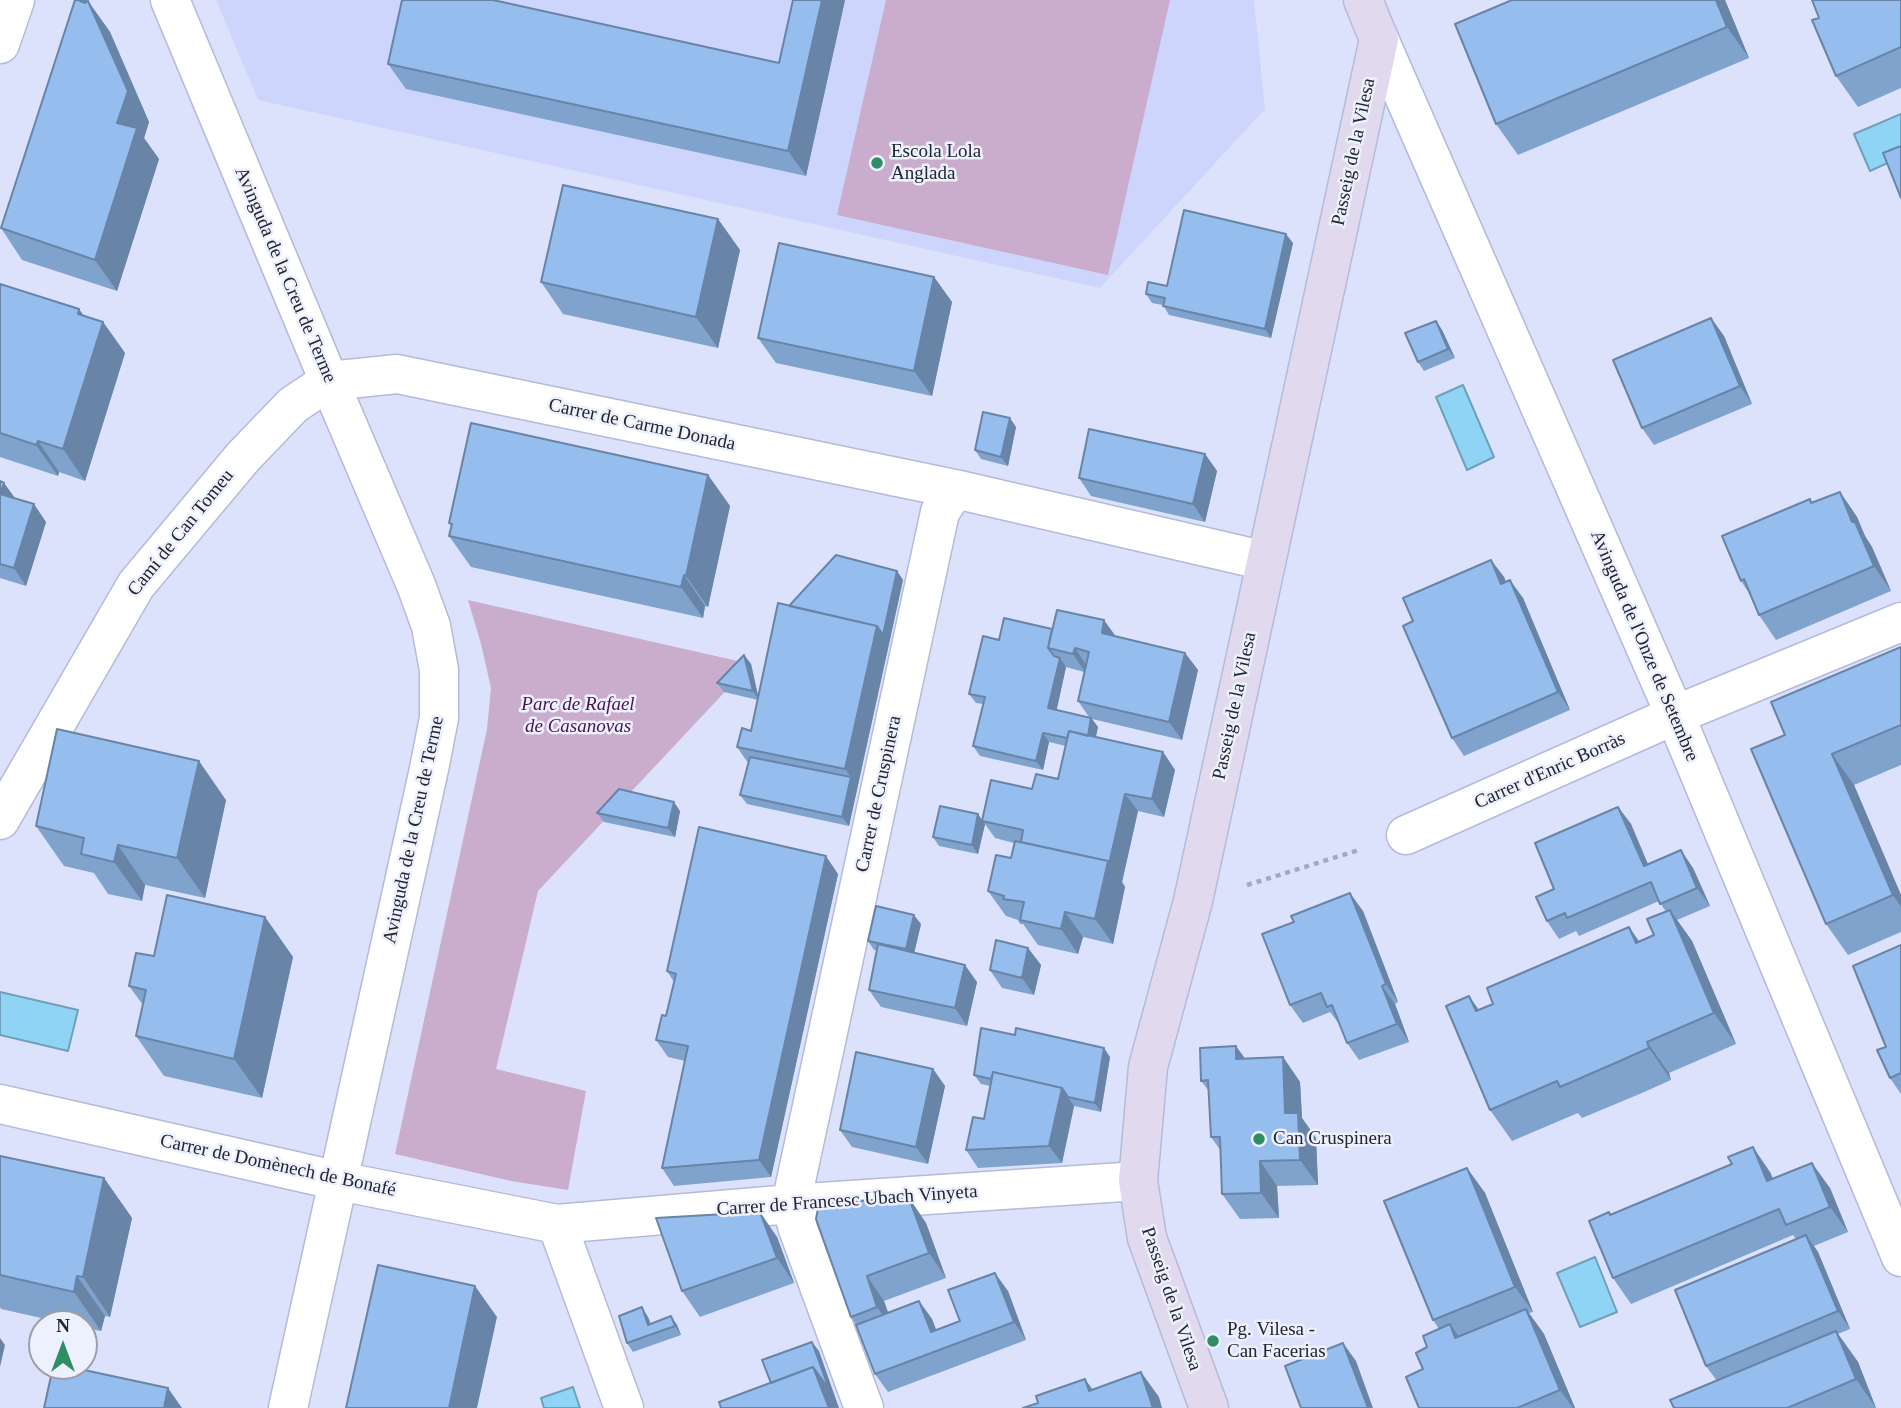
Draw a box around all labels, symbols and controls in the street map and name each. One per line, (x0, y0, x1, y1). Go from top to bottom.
street label: Passeig de la Vilesa (1327, 76, 1381, 228)
place label: Escola Lola Anglada (891, 141, 981, 185)
marker: Escola Lola Anglada (869, 155, 885, 171)
street label: Avinguda de la Creu de Terme (229, 164, 341, 386)
street label: Carrer de Carme Donada (546, 394, 738, 456)
street label: Camí de Can Tomeu (123, 465, 239, 601)
street label: Avinguda de l'Onze de Setembre (1585, 527, 1703, 765)
street label: Passeig de la Vilesa (1208, 630, 1262, 782)
park label: Parc de Rafael de Casanovas (521, 694, 635, 738)
street label: Avinguda de la Creu de Terme (379, 714, 449, 946)
street label: Carrer de Cruspinera (851, 714, 907, 874)
street label: Carrer d'Enric Borràs (1471, 727, 1629, 815)
place label: Can Cruspinera (1273, 1128, 1392, 1150)
street label: Carrer de Domènech de Bonafé (158, 1130, 398, 1202)
marker: Can Cruspinera (1251, 1131, 1267, 1147)
street label: Carrer de Francesc Ubach Vinyeta (716, 1181, 978, 1221)
street label: Passeig de la Vilesa (1136, 1224, 1206, 1374)
north arrow (28, 1310, 98, 1380)
text: N (56, 1315, 70, 1336)
place label: Pg. Vilesa - Can Facerias (1227, 1319, 1326, 1363)
marker: Pg. Vilesa - Can Facerias (1205, 1333, 1221, 1349)

